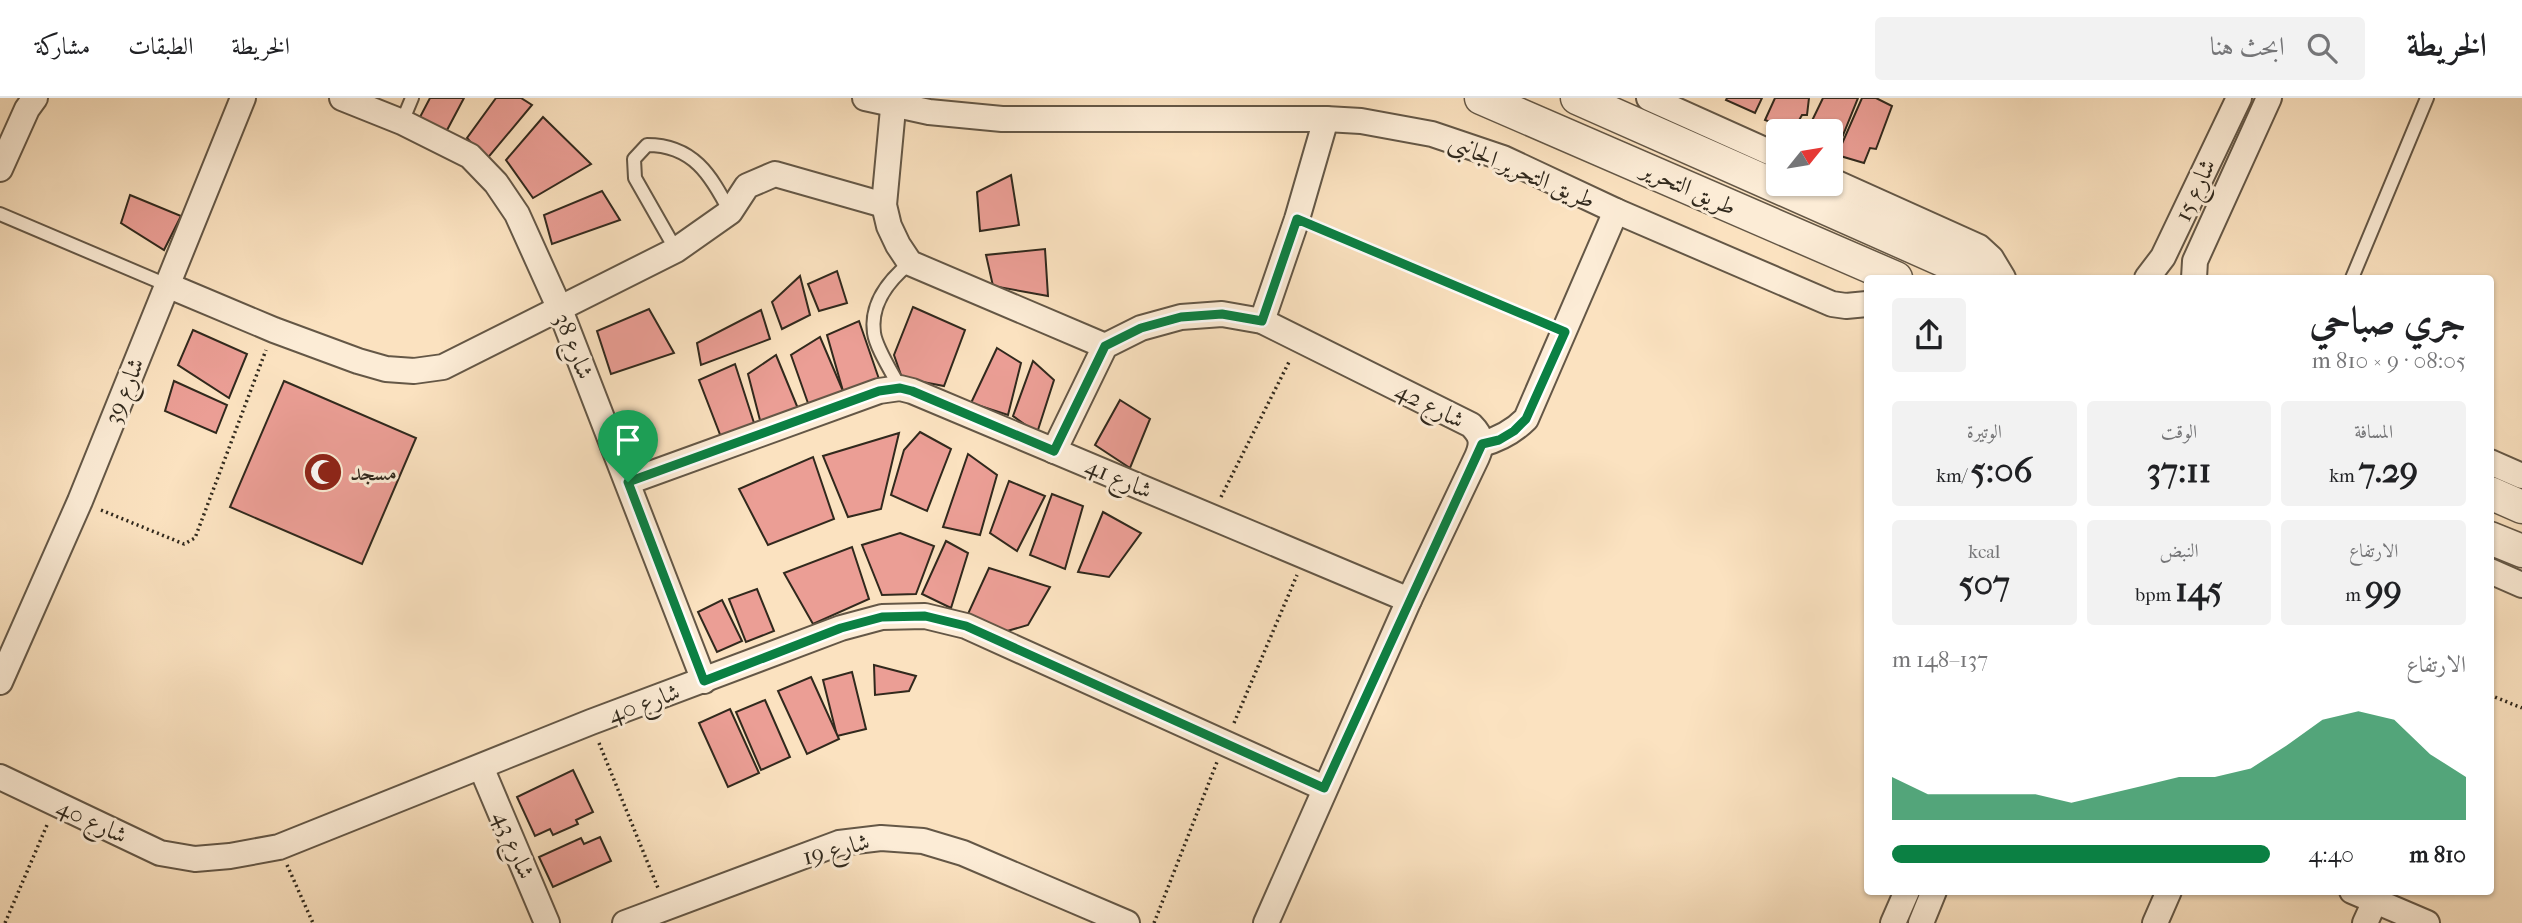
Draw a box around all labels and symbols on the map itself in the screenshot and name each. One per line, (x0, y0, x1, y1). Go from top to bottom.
north arrow (1766, 119, 1843, 196)
street label: طريق التحرير الجانبى (1443, 128, 1599, 218)
street label: طريق التحرير (1634, 154, 1741, 222)
street label: شارع 15 (2168, 154, 2227, 228)
street label: شارع 38 (543, 309, 600, 385)
street label: شارع 39 (98, 354, 156, 431)
street label: شارع 42 (1388, 376, 1469, 439)
pin (598, 410, 658, 482)
mosque icon: مسجد (302, 451, 344, 493)
street label: شارع 41 (1079, 452, 1156, 510)
place label: مسجد (350, 458, 397, 486)
street label: شارع 40 (604, 677, 686, 734)
street label: شارع 40 (50, 793, 132, 855)
street label: شارع 43 (482, 807, 541, 885)
street label: شارع 19 (800, 827, 874, 877)

